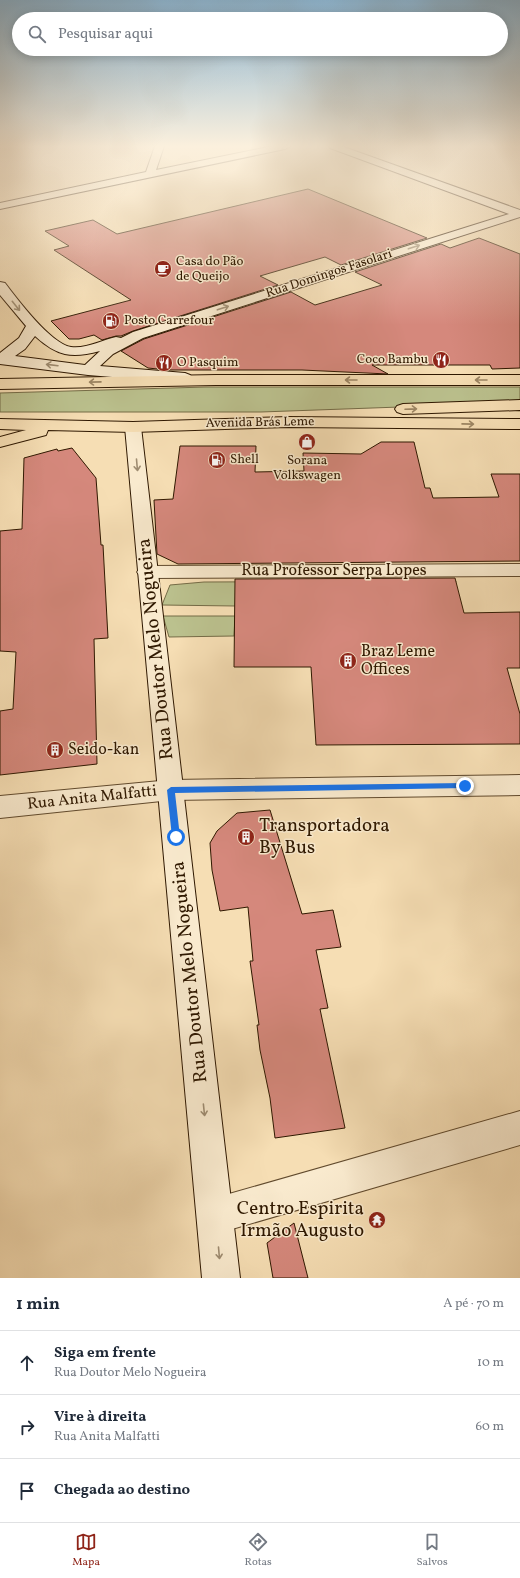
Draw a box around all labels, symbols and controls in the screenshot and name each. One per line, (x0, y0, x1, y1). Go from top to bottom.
search box (12, 12, 508, 56)
icon: search (26, 23, 48, 45)
text: Pesquisar aqui (58, 24, 153, 45)
one-way arrow (407, 243, 420, 250)
street label: Rua Domingos Fasolari (264, 245, 395, 303)
place label: Casa do Pão de Queijo (176, 253, 243, 286)
cafe icon: Casa do Pão de Queijo (153, 259, 173, 279)
one-way arrow (12, 301, 21, 312)
one-way arrow (217, 303, 229, 311)
fuel station icon: Posto Carrefour (101, 311, 121, 331)
place label: Posto Carrefour (124, 312, 214, 330)
restaurant icon: Coco Bambu (431, 350, 451, 370)
place label: Coco Bambu (357, 351, 428, 369)
restaurant icon: O Pasquim (154, 353, 174, 373)
place label: O Pasquim (177, 354, 239, 372)
one-way arrow (46, 361, 59, 369)
one-way arrow (345, 376, 358, 384)
one-way arrow (475, 376, 488, 384)
one-way arrow (89, 378, 102, 386)
one-way arrow (404, 405, 417, 413)
street label: Avenida Brás Leme (206, 413, 314, 433)
one-way arrow (461, 420, 474, 428)
shop icon: Sorana Volkswagen (297, 432, 317, 452)
fuel station icon: Shell (207, 450, 227, 470)
place label: Shell (230, 451, 259, 469)
place label: Sorana Volkswagen (273, 452, 341, 485)
one-way arrow (133, 458, 141, 471)
street label: Rua Doutor Melo Nogueira (131, 537, 181, 761)
street label: Rua Professor Serpa Lopes (241, 560, 427, 582)
place label: Braz Leme Offices (361, 641, 435, 681)
building icon: Braz Leme Offices (338, 651, 358, 671)
place label: Seido-kan (68, 739, 139, 761)
building icon: Seido-kan (45, 740, 65, 760)
route end (456, 777, 474, 795)
street label: Rua Anita Malfatti (26, 780, 158, 816)
place label: Transportadora By Bus (259, 813, 390, 861)
building icon: Transportadora By Bus (236, 827, 256, 847)
route start (167, 828, 185, 846)
street label: Rua Doutor Melo Nogueira (165, 860, 215, 1084)
one-way arrow (201, 1103, 208, 1116)
place label: Centro Espirita Irmão Augusto (237, 1196, 364, 1244)
temple icon: Centro Espirita Irmão Augusto (367, 1210, 387, 1230)
one-way arrow (215, 1246, 223, 1259)
text: 1 min (16, 1293, 60, 1316)
text: A pé · 70 m (443, 1295, 504, 1313)
text: Siga em frente (54, 1343, 156, 1364)
icon: ahead (16, 1352, 38, 1374)
text: 10 m (477, 1354, 504, 1372)
text: Rua Doutor Melo Nogueira (54, 1364, 206, 1382)
text: Vire à direita (54, 1407, 146, 1428)
icon: right (16, 1416, 38, 1438)
text: 60 m (476, 1418, 504, 1436)
text: Rua Anita Malfatti (54, 1428, 160, 1446)
icon: arrive (16, 1480, 38, 1502)
text: Chegada ao destino (54, 1480, 190, 1501)
tab: Mapa (72, 1531, 100, 1570)
tab: Rotas (245, 1531, 272, 1570)
tab: Salvos (417, 1531, 448, 1570)

